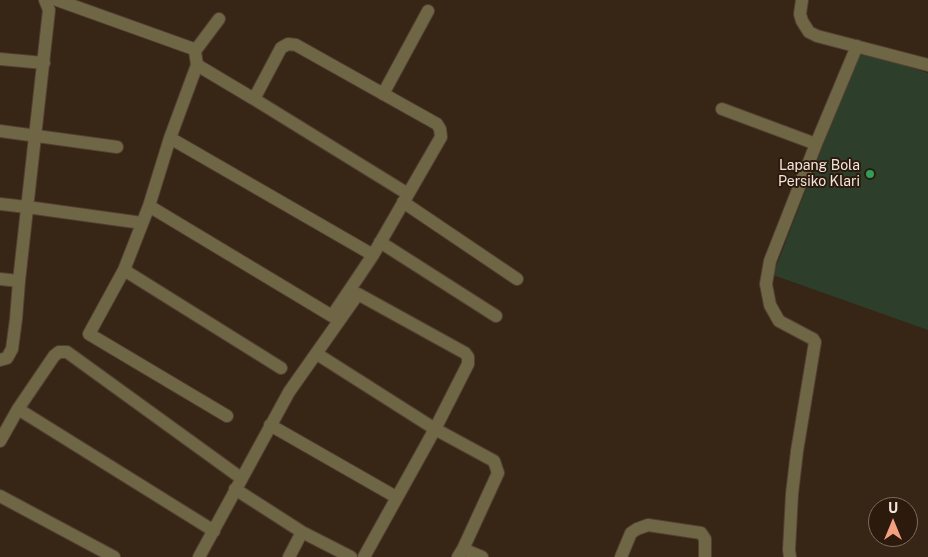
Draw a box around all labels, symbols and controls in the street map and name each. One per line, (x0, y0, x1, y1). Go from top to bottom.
place label: Lapang Bola Persiko Klari (778, 158, 860, 190)
marker: Lapang Bola Persiko Klari (864, 168, 876, 180)
north arrow (868, 497, 918, 547)
text: U (888, 500, 898, 516)

